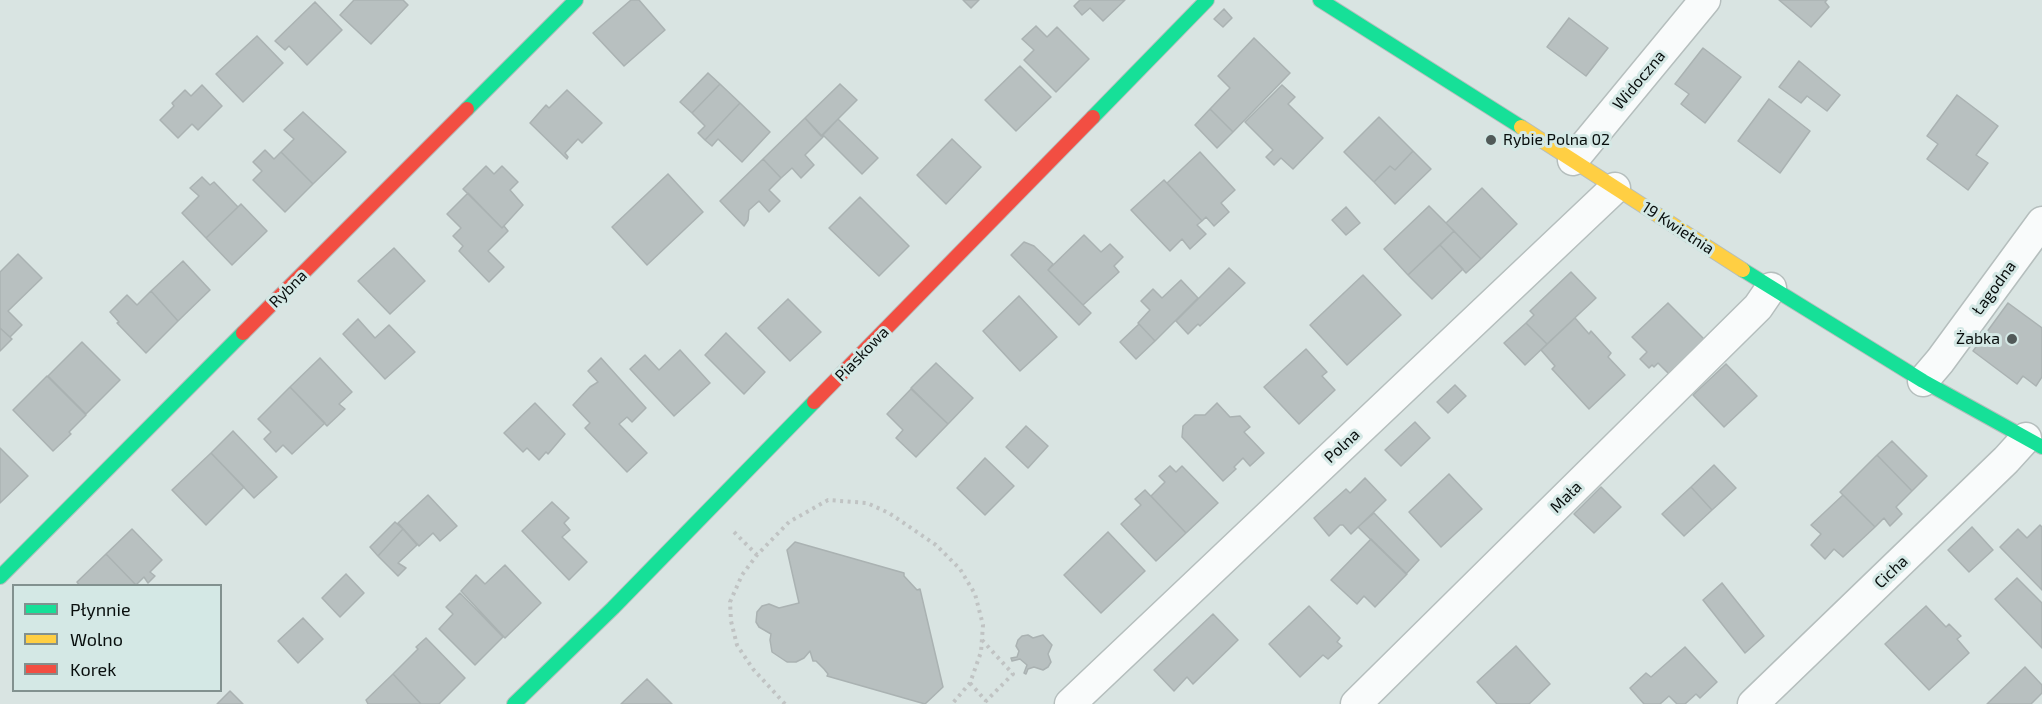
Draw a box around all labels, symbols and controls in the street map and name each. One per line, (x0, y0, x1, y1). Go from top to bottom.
street label: Widoczna (1609, 46, 1669, 114)
place label: Rybie Polna 02 (1503, 130, 1610, 150)
marker: Rybie Polna 02 (1484, 133, 1498, 147)
street label: 19 Kwietnia (1638, 198, 1718, 258)
street label: Łagodna (1968, 257, 2020, 319)
street label: Rybna (265, 266, 311, 312)
street label: Piaskowa (831, 322, 893, 386)
place label: Żabka (1956, 329, 2000, 349)
marker: Żabka (2005, 332, 2019, 346)
street label: Polna (1320, 425, 1364, 467)
street label: Mała (1546, 477, 1586, 517)
street label: Cicha (1870, 552, 1912, 592)
legend (12, 584, 222, 692)
text: Płynnie (70, 598, 131, 620)
text: Wolno (70, 628, 123, 650)
text: Korek (70, 658, 116, 680)

